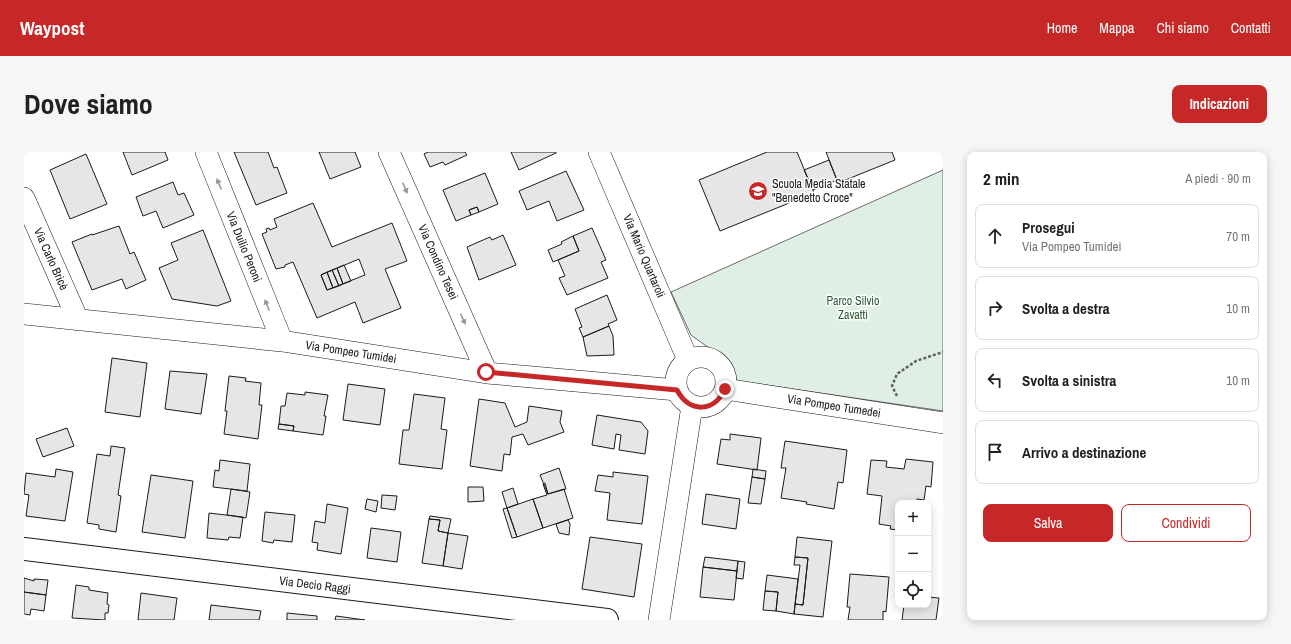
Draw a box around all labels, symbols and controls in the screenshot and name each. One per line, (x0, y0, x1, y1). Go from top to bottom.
text: Waypost (20, 15, 84, 41)
text: Home (1047, 19, 1077, 37)
text: Mappa (1099, 19, 1134, 37)
text: Chi siamo (1156, 19, 1209, 37)
text: Contatti (1231, 19, 1271, 37)
text: Dove siamo (24, 85, 153, 123)
button: Indicazioni (1172, 85, 1267, 123)
text: 2 min (983, 167, 1019, 190)
text: A piedi · 90 m (1185, 170, 1251, 187)
place label: Scuola Media Statale "Benedetto Croce" (772, 176, 866, 206)
one-way arrow (216, 178, 222, 190)
school or university icon: Scuola Media Statale "Benedetto Croce" (747, 180, 769, 202)
one-way arrow (402, 182, 408, 193)
street label: Via Duilio Peroni (223, 209, 265, 285)
street label: Via Mario Quartaroli (619, 212, 669, 300)
text: Prosegui (1022, 217, 1075, 238)
street label: Via Condino Tesei (414, 222, 462, 302)
street label: Via Carlo Bricè (30, 225, 72, 293)
icon: ahead (984, 225, 1006, 247)
text: 70 m (1226, 228, 1250, 245)
text: Via Pompeo Tumidei (1022, 238, 1121, 255)
park label: Parco Silvio Zavatti (826, 293, 880, 323)
icon: right (984, 297, 1006, 319)
text: Svolta a destra (1022, 298, 1110, 319)
one-way arrow (264, 299, 270, 311)
text: 10 m (1226, 300, 1250, 317)
one-way arrow (460, 314, 466, 325)
street label: Via Pompeo Tumidei (304, 337, 398, 367)
route start (477, 363, 495, 381)
icon: left (984, 369, 1006, 391)
text: Svolta a sinistra (1022, 370, 1116, 391)
text: 10 m (1226, 372, 1250, 389)
route end (716, 380, 734, 398)
street label: Via Pompeo Tumedei (786, 391, 882, 421)
icon: arrive (984, 441, 1006, 463)
text: Arrivo a destinazione (1022, 442, 1146, 463)
map controls (895, 500, 931, 608)
button: + (895, 500, 931, 536)
button: Salva (983, 504, 1113, 542)
button: Condividi (1121, 504, 1251, 542)
button: − (895, 536, 931, 572)
button: locate (895, 572, 931, 608)
street label: Via Decio Raggi (278, 573, 352, 597)

